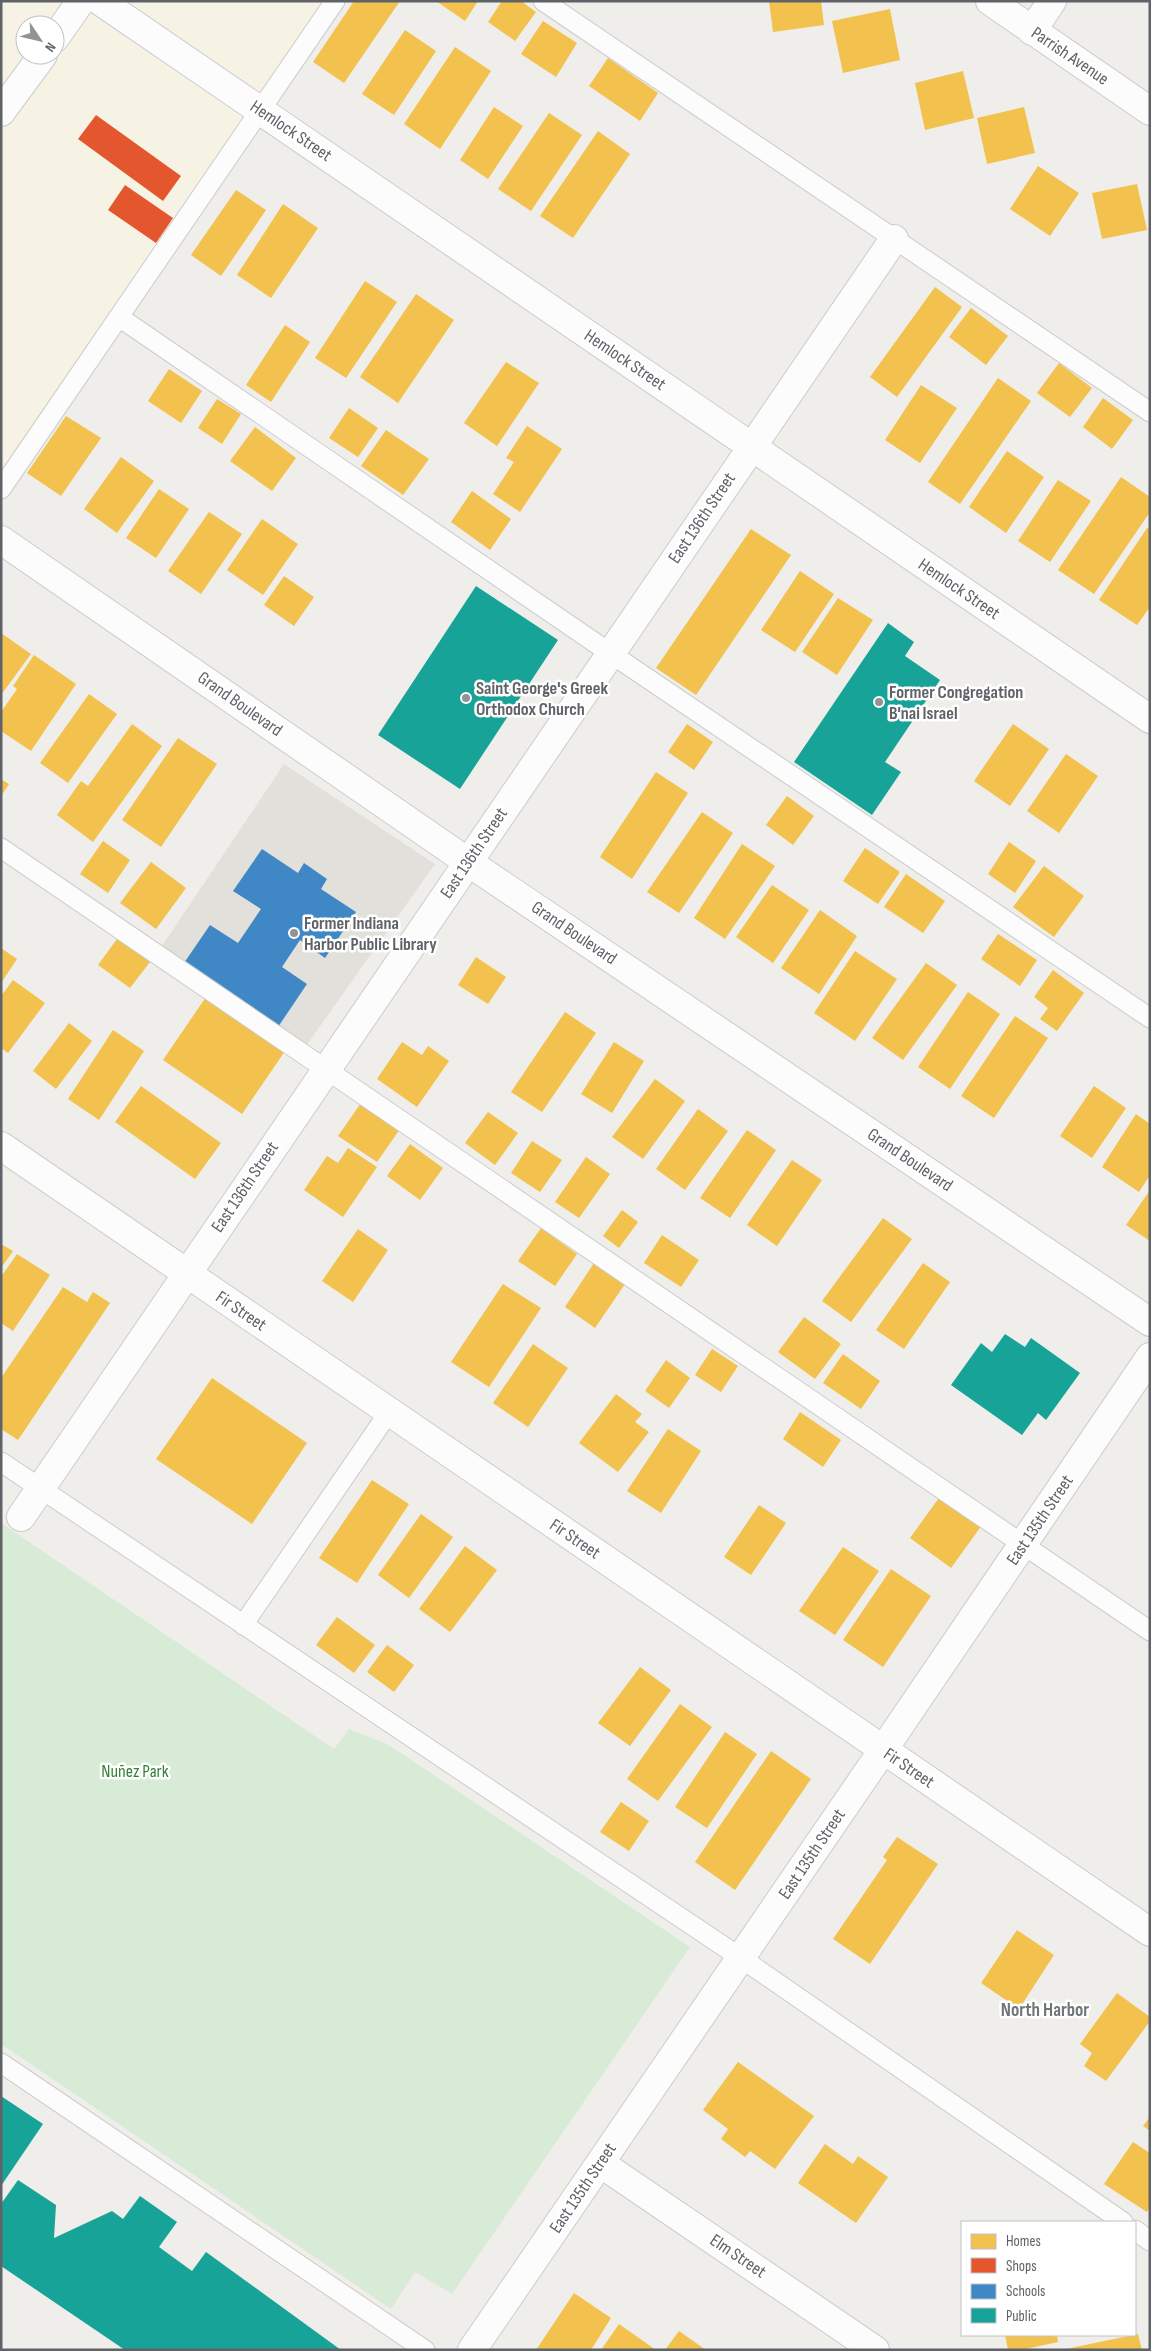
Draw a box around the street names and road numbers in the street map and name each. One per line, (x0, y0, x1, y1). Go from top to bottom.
street label: Parrish Avenue (1027, 22, 1113, 90)
street label: Hemlock Street (246, 96, 336, 166)
street label: Hemlock Street (580, 325, 670, 395)
street label: East 136th Street (664, 468, 740, 567)
street label: Hemlock Street (914, 554, 1004, 624)
street label: Grand Boulevard (194, 667, 286, 741)
street label: East 136th Street (436, 803, 512, 902)
street label: Grand Boulevard (527, 897, 621, 969)
street label: Grand Boulevard (863, 1124, 957, 1196)
street label: East 136th Street (207, 1137, 283, 1236)
street label: Fir Street (212, 1287, 271, 1336)
street label: East 135th Street (1002, 1471, 1078, 1569)
street label: Fir Street (546, 1515, 605, 1564)
street label: Fir Street (880, 1744, 939, 1793)
street label: East 135th Street (774, 1805, 850, 1903)
street label: East 135th Street (545, 2139, 621, 2237)
street label: Elm Street (706, 2230, 770, 2283)

